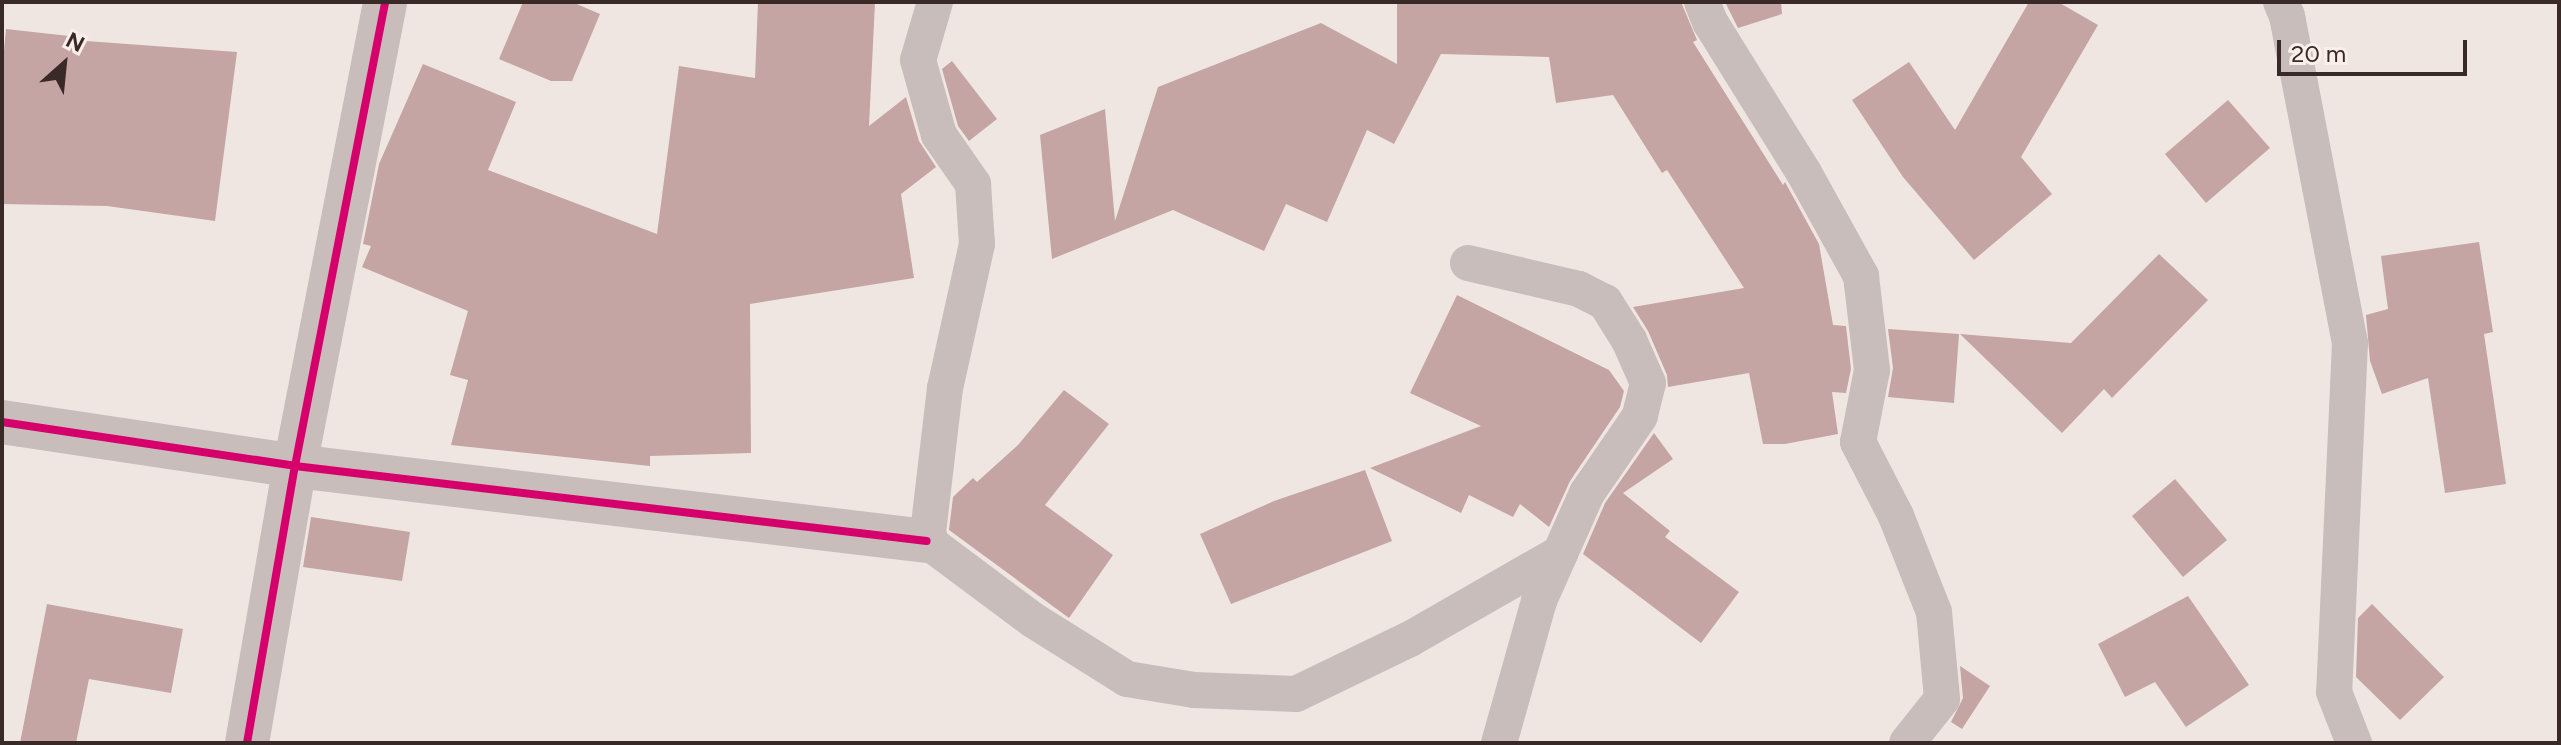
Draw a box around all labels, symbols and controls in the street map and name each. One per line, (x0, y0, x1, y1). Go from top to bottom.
north arrow (24, 24, 104, 104)
scale bar (2281, 24, 2471, 74)
text: N (61, 26, 89, 58)
text: 20 m (2291, 39, 2346, 68)

